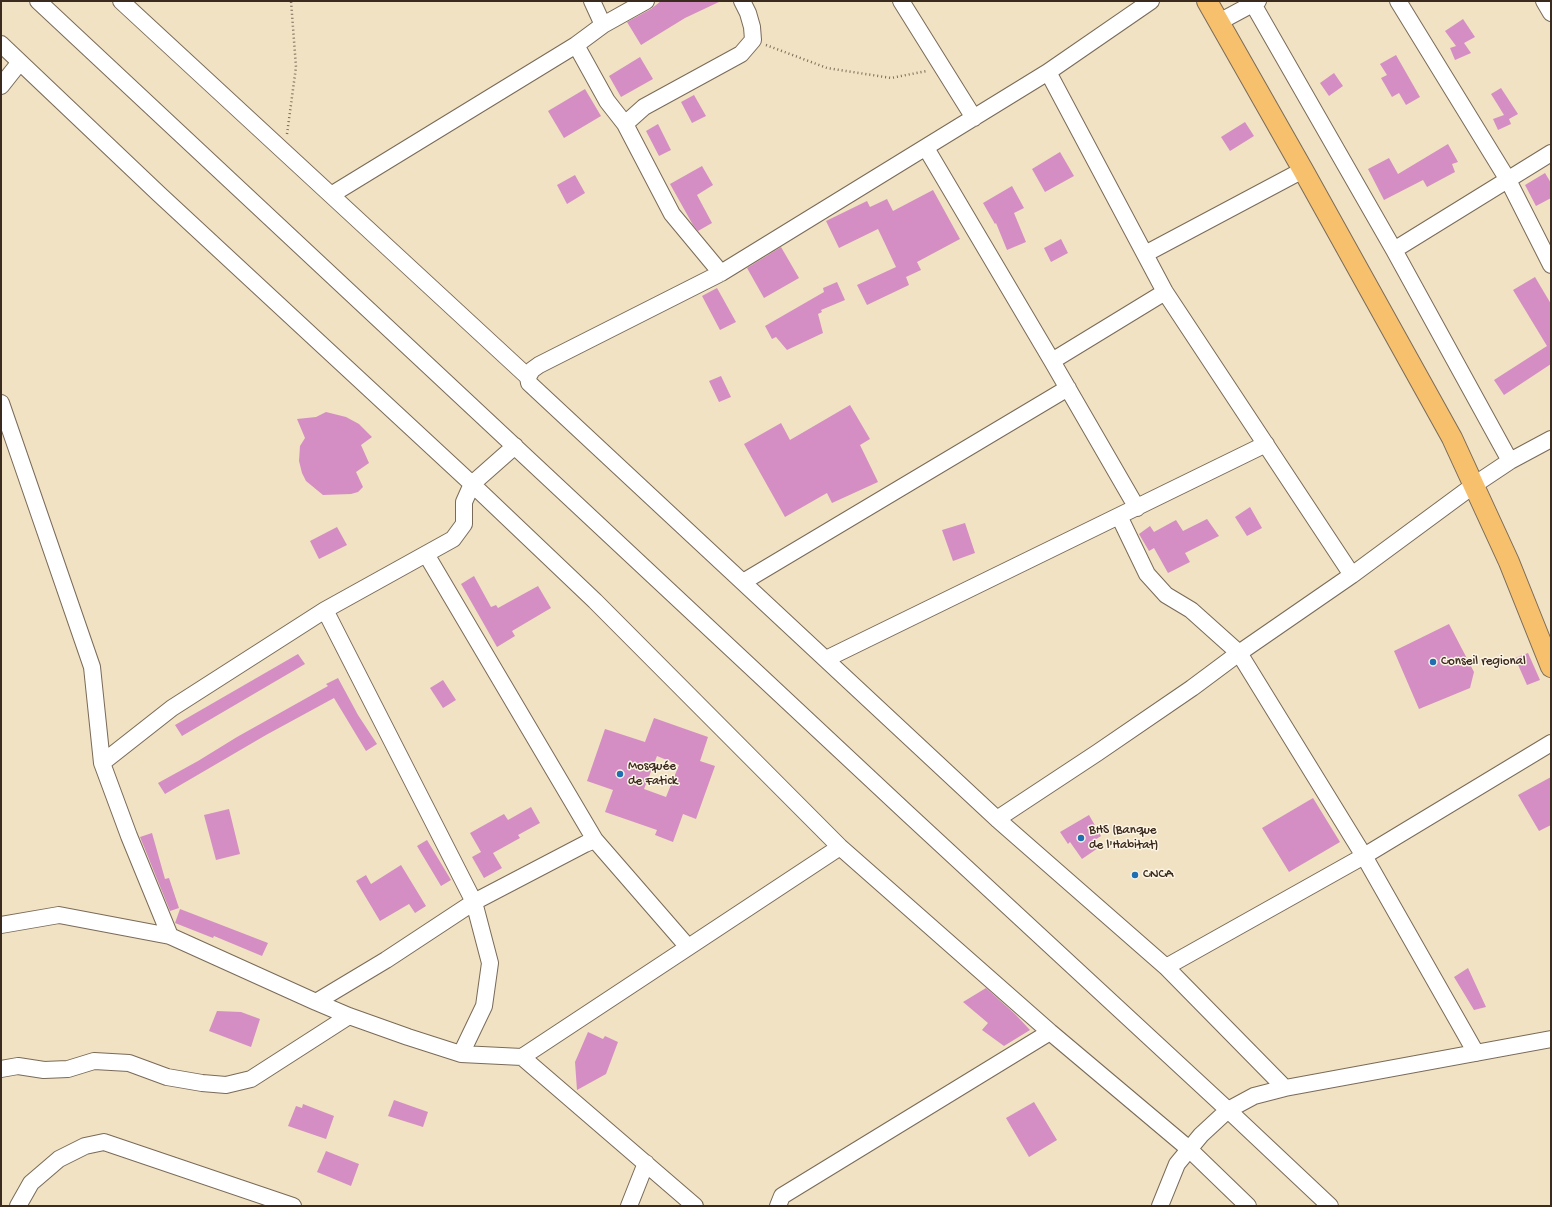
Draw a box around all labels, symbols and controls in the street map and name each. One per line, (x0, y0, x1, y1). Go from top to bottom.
place label: Conseil regional (1441, 654, 1526, 670)
marker: Conseil regional (1428, 657, 1438, 667)
place label: Mosquée de Fatick (628, 759, 678, 790)
marker: Mosquée de Fatick (615, 769, 625, 779)
place label: BHS (Banque de l'Habitat) (1089, 823, 1158, 854)
marker: BHS (Banque de l'Habitat) (1076, 833, 1086, 843)
place label: CNCA (1143, 867, 1173, 883)
marker: CNCA (1130, 870, 1140, 880)

